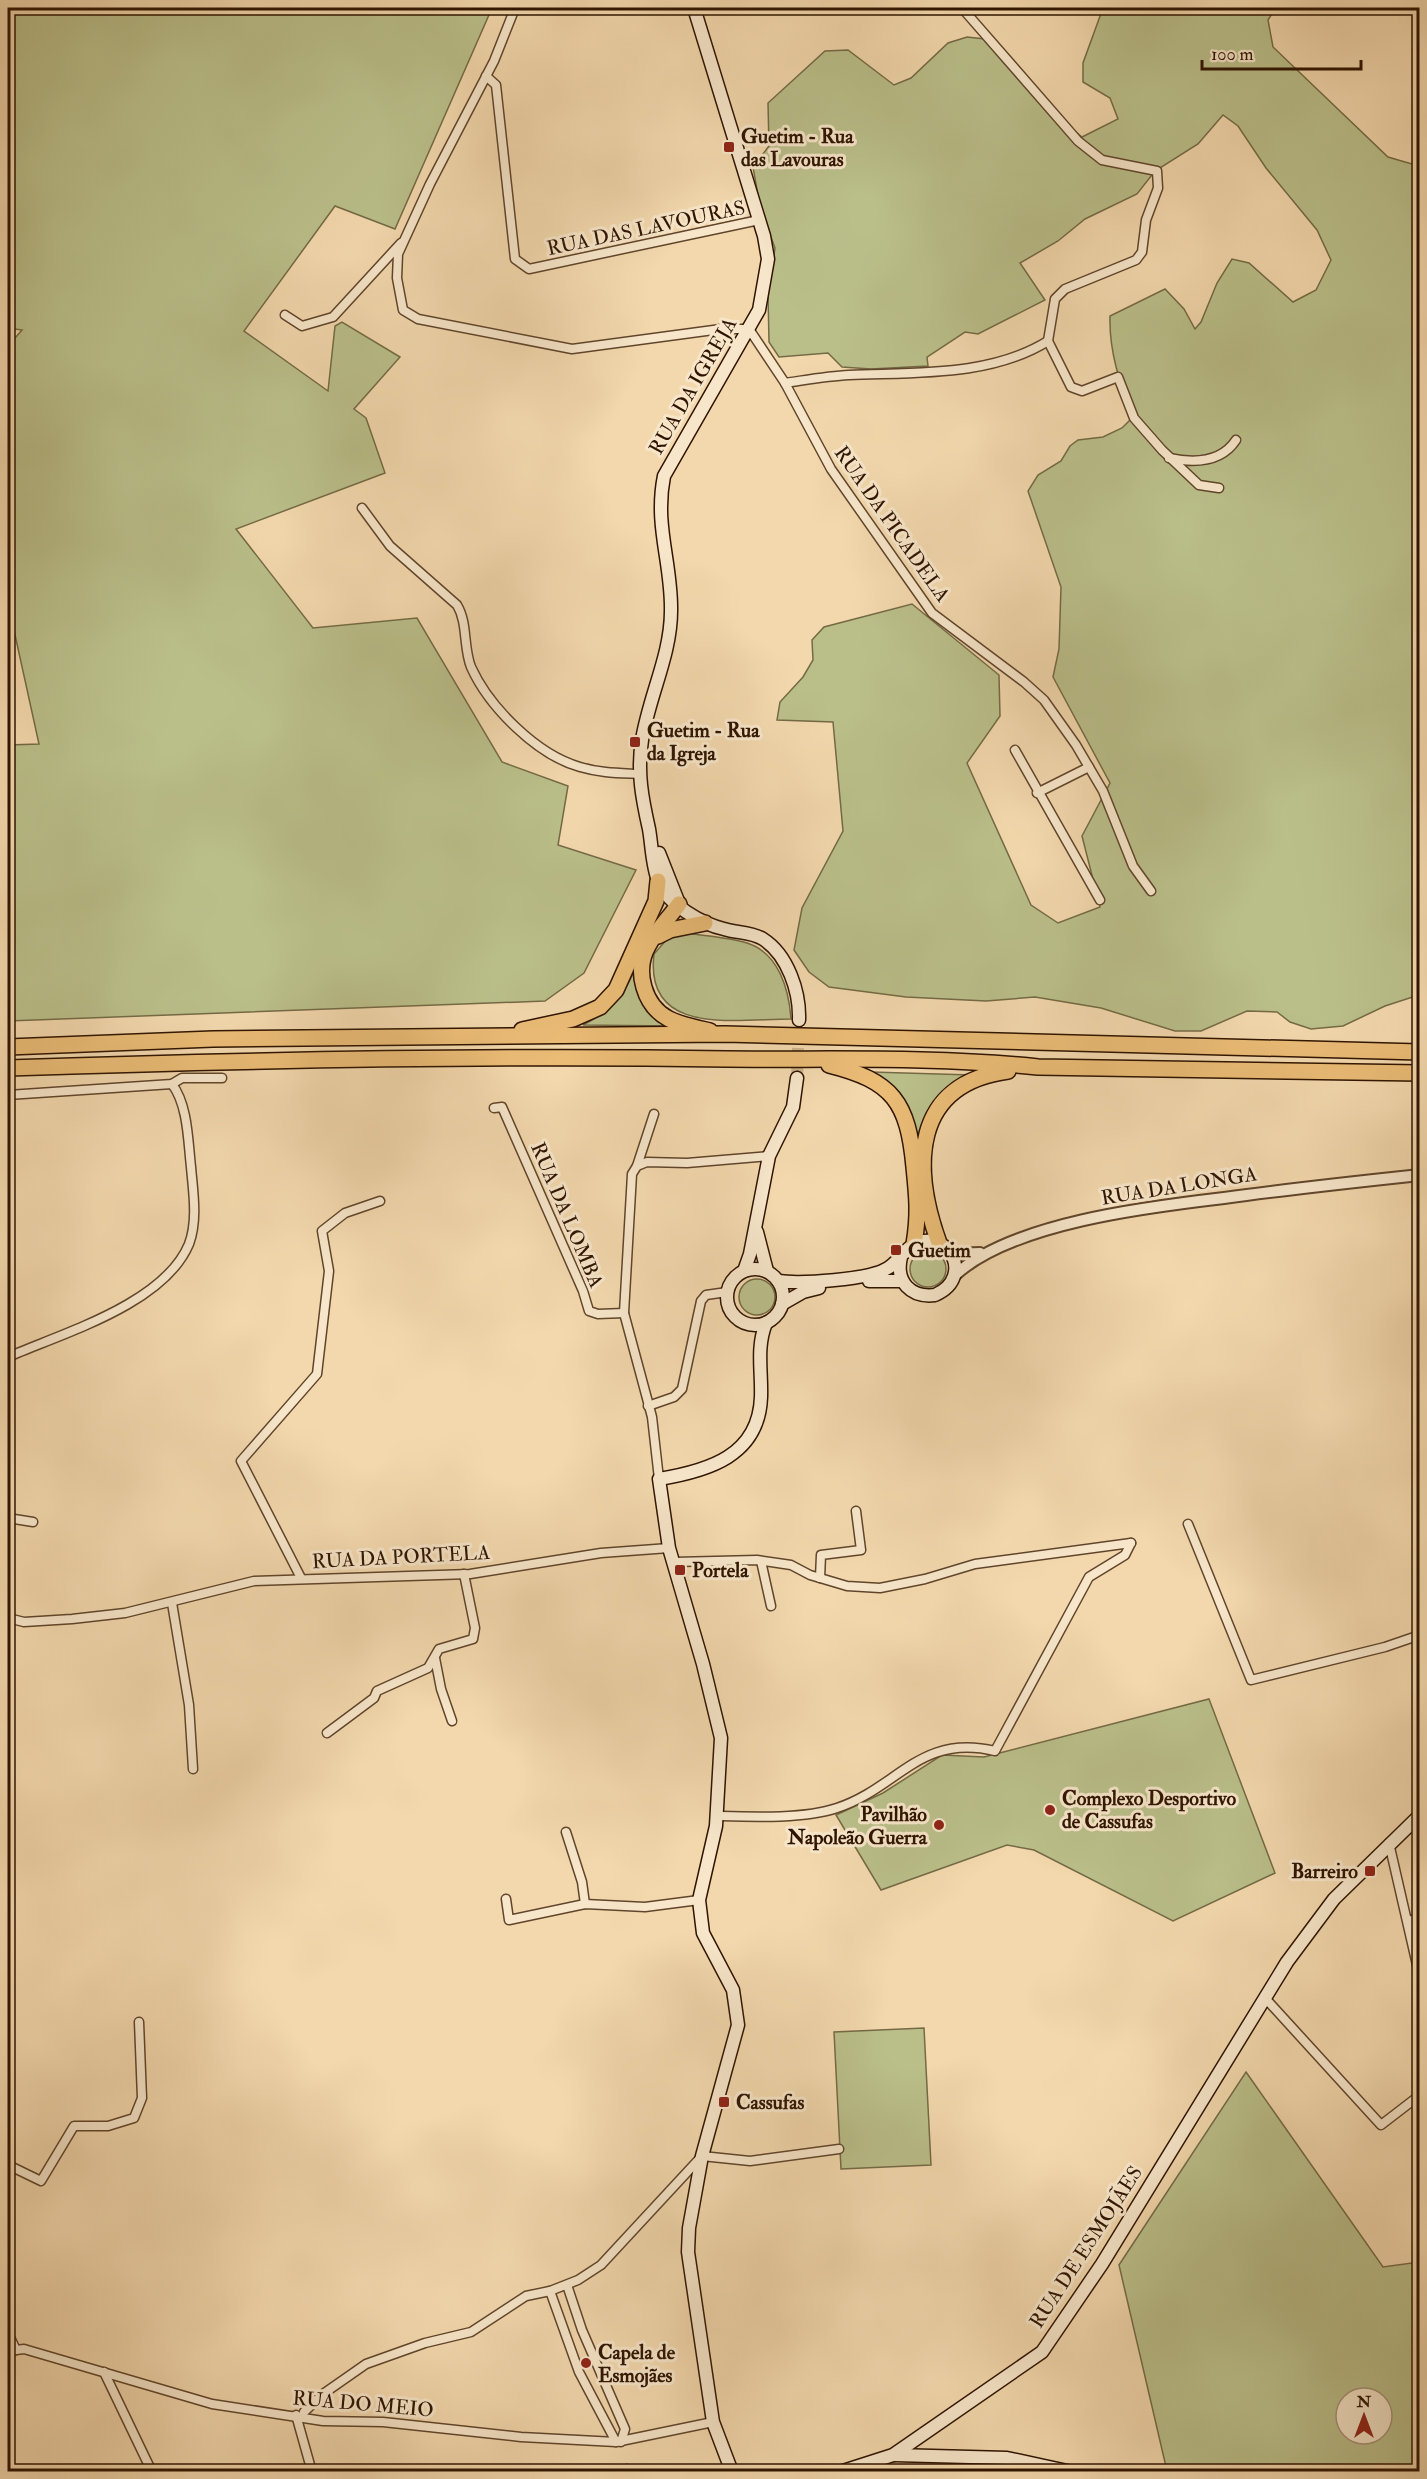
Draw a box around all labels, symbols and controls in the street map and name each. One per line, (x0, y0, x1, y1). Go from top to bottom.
scale bar (1202, 33, 1361, 71)
text: 100 m (1211, 43, 1254, 66)
place label: Guetim - Rua das Lavouras (741, 124, 854, 172)
marker: Guetim - Rua das Lavouras (722, 140, 736, 154)
street label: RUA DAS LAVOURAS (545, 195, 747, 261)
street label: RUA DA IGREJA (644, 313, 742, 459)
street label: RUA DA PICADELA (829, 441, 955, 607)
place label: Guetim - Rua da Igreja (647, 718, 760, 767)
marker: Guetim - Rua da Igreja (628, 735, 642, 749)
street label: RUA DA LOMBA (525, 1139, 609, 1292)
street label: RUA DA LONGA (1099, 1161, 1259, 1211)
place label: Guetim (908, 1238, 971, 1263)
marker: Guetim (889, 1243, 903, 1257)
street label: RUA DA PORTELA (311, 1540, 491, 1574)
place label: Portela (692, 1558, 749, 1583)
marker: Portela (673, 1563, 687, 1577)
place label: Complexo Desportivo de Cassufas (1062, 1786, 1237, 1834)
place label: Pavilhão Napoleão Guerra (787, 1802, 928, 1851)
marker: Complexo Desportivo de Cassufas (1043, 1803, 1057, 1817)
marker: Pavilhão Napoleão Guerra (932, 1818, 946, 1832)
place label: Barreiro (1291, 1859, 1358, 1884)
marker: Barreiro (1363, 1864, 1377, 1878)
place label: Cassufas (736, 2090, 805, 2115)
marker: Cassufas (717, 2095, 731, 2109)
street label: RUA DE ESMOJÃES (1023, 2161, 1148, 2333)
place label: Capela de Esmojães (598, 2340, 676, 2388)
marker: Capela de Esmojães (579, 2356, 593, 2370)
street label: RUA DO MEIO (291, 2385, 435, 2423)
north arrow (1334, 2386, 1394, 2446)
text: N (1356, 2392, 1372, 2412)

